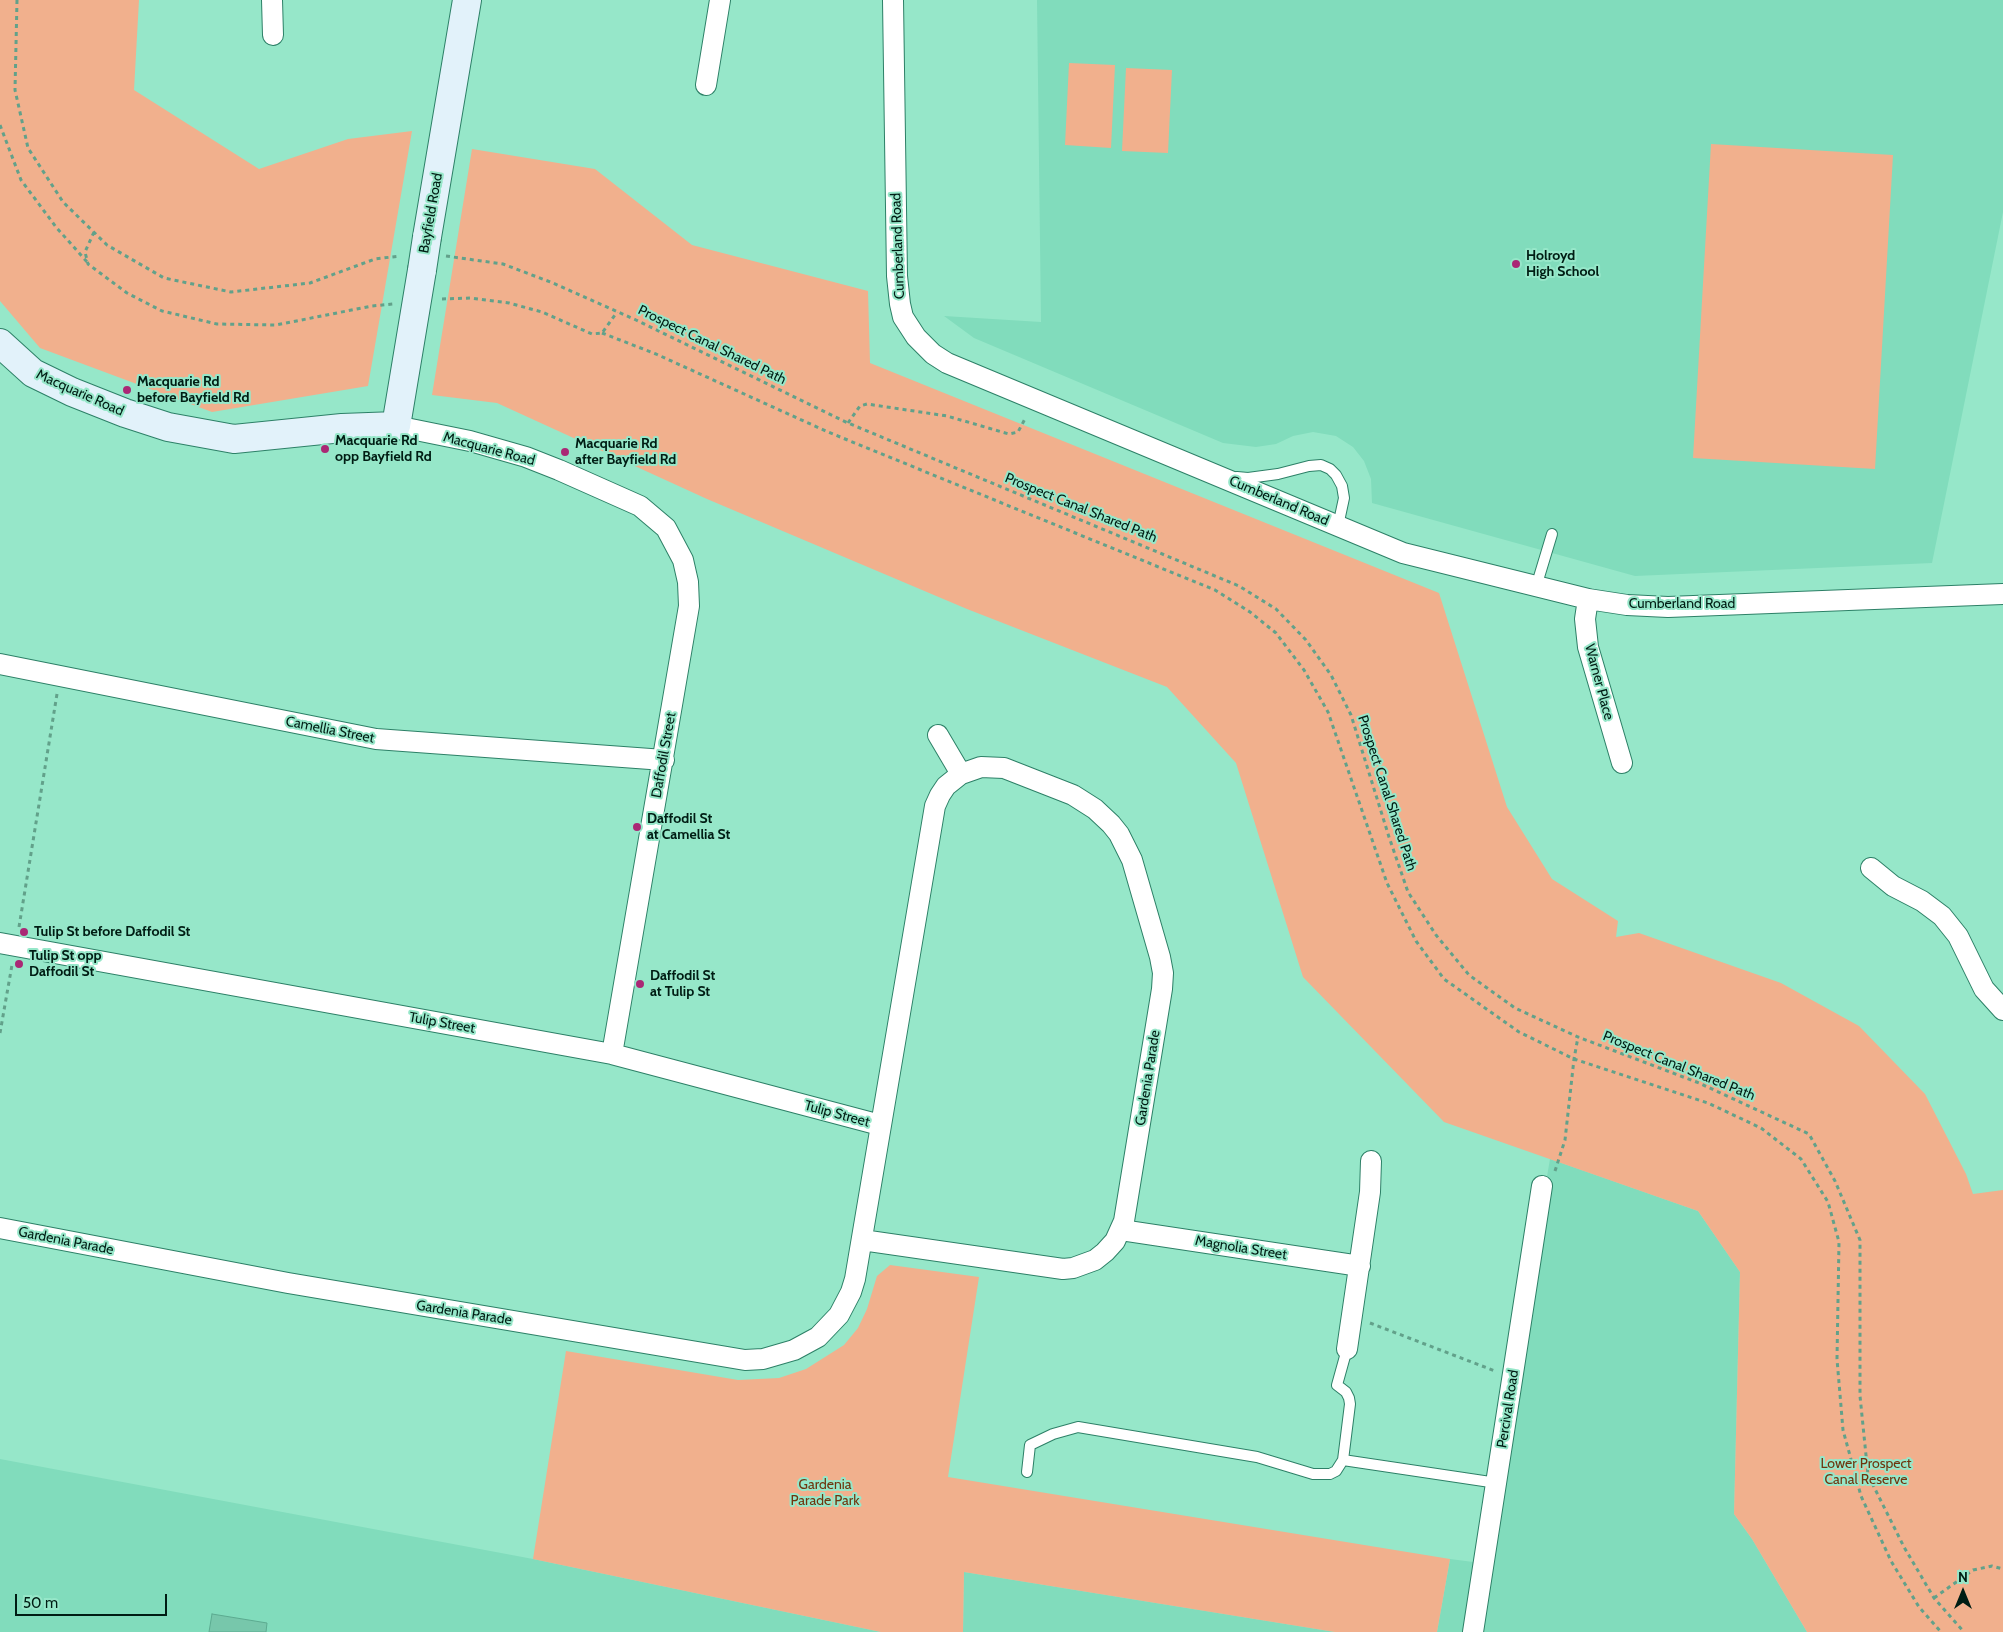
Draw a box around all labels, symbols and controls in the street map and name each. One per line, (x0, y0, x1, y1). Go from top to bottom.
street label: Bayfield Road (416, 172, 446, 254)
street label: Cumberland Road (888, 192, 908, 300)
place label: Holroyd High School (1526, 248, 1599, 280)
marker: Holroyd High School (1510, 258, 1522, 270)
street label: Prospect Canal Shared Path (635, 302, 789, 388)
street label: Macquarie Road (34, 366, 126, 420)
place label: Macquarie Rd before Bayfield Rd (137, 374, 249, 407)
marker: Macquarie Rd before Bayfield Rd (121, 384, 133, 396)
street label: Macquarie Road (441, 429, 537, 469)
place label: Macquarie Rd opp Bayfield Rd (335, 433, 432, 466)
place label: Macquarie Rd after Bayfield Rd (575, 436, 676, 468)
marker: Macquarie Rd opp Bayfield Rd (319, 443, 331, 455)
marker: Macquarie Rd after Bayfield Rd (559, 446, 571, 458)
street label: Prospect Canal Shared Path (1002, 470, 1160, 546)
street label: Cumberland Road (1227, 472, 1331, 530)
street label: Cumberland Road (1629, 596, 1735, 612)
street label: Warner Place (1581, 642, 1617, 722)
street label: Daffodil Street (648, 711, 680, 799)
street label: Camellia Street (284, 713, 376, 747)
street label: Prospect Canal Shared Path (1354, 713, 1420, 873)
place label: Daffodil St at Camellia St (647, 811, 730, 844)
marker: Daffodil St at Camellia St (631, 821, 643, 833)
place label: Tulip St before Daffodil St (34, 924, 190, 940)
marker: Tulip St before Daffodil St (18, 926, 30, 938)
place label: Tulip St opp Daffodil St (29, 948, 101, 980)
marker: Tulip St opp Daffodil St (13, 958, 25, 970)
place label: Daffodil St at Tulip St (650, 968, 715, 1000)
marker: Daffodil St at Tulip St (634, 978, 646, 990)
street label: Tulip Street (408, 1009, 476, 1037)
street label: Prospect Canal Shared Path (1600, 1028, 1758, 1104)
street label: Gardenia Parade (1132, 1029, 1164, 1127)
street label: Tulip Street (803, 1097, 871, 1131)
street label: Gardenia Parade (17, 1224, 115, 1258)
street label: Magnolia Street (1194, 1232, 1288, 1264)
street label: Gardenia Parade (415, 1297, 513, 1329)
street label: Percival Road (1494, 1369, 1522, 1449)
park label: Lower Prospect Canal Reserve (1821, 1456, 1911, 1488)
park label: Gardenia Parade Park (791, 1477, 859, 1510)
north arrow (1938, 1567, 1988, 1617)
text: N (1958, 1568, 1968, 1586)
scale bar (18, 1584, 170, 1616)
text: 50 m (23, 1594, 58, 1612)

